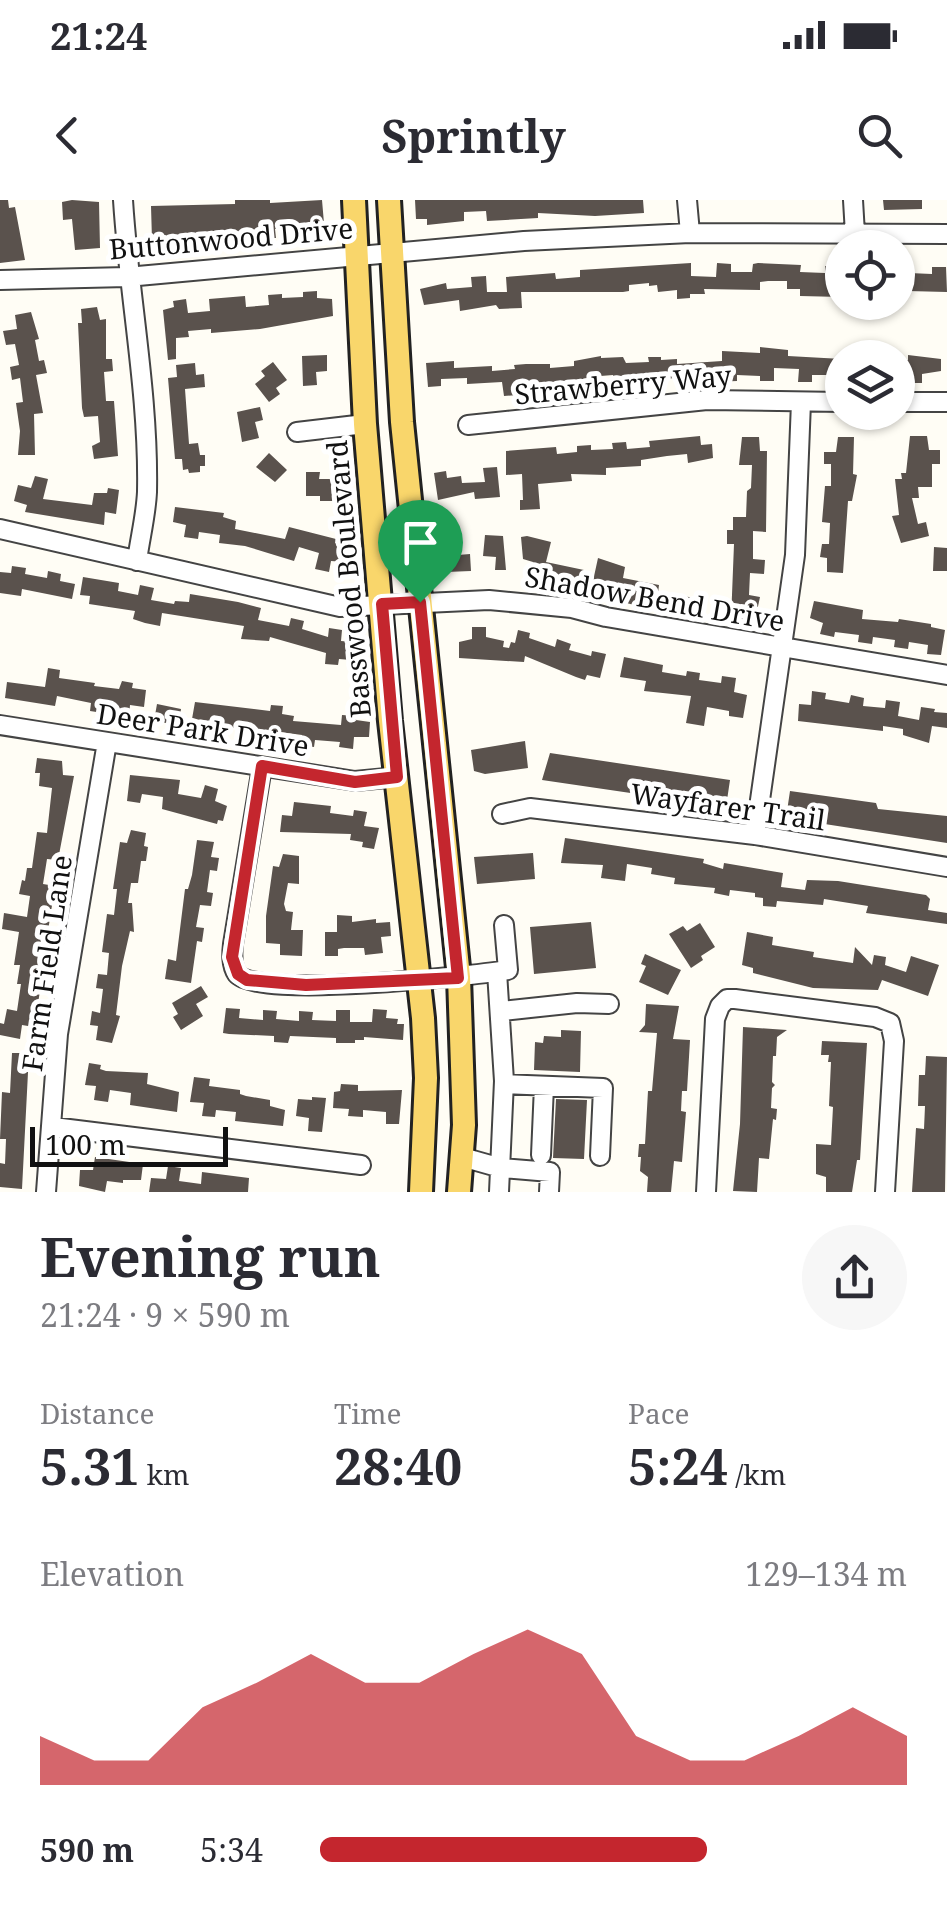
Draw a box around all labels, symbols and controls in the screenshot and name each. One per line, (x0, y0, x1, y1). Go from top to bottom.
text: 21:24 (50, 9, 147, 61)
text: Sprintly (381, 105, 566, 166)
icon: back (40, 108, 95, 163)
icon: search (852, 108, 907, 163)
street label: Buttonwood Drive (107, 208, 355, 268)
map controls (825, 230, 915, 430)
button: locate (825, 230, 915, 320)
button: layers (825, 340, 915, 430)
street label: Strawberry Way (513, 356, 733, 412)
street label: Basswood Boulevard (317, 439, 379, 719)
pin (378, 500, 463, 603)
icon: arrive (393, 515, 448, 570)
street label: Shadow Bend Drive (522, 556, 788, 640)
street label: Deer Park Drive (94, 693, 312, 765)
street label: Wayfarer Trail (628, 774, 828, 839)
street label: Farm Field Lane (12, 852, 80, 1074)
scale bar (30, 1122, 228, 1166)
text: 100 m (45, 1125, 126, 1163)
text: Evening run (40, 1218, 381, 1293)
button: share (802, 1225, 907, 1330)
text: 21:24 · 9 × 590 m (40, 1293, 290, 1336)
text: Distance (40, 1394, 154, 1432)
text: Time (334, 1394, 402, 1432)
text: Pace (628, 1394, 689, 1432)
text: 5.31 (40, 1432, 139, 1500)
text: 28:40 (334, 1432, 462, 1500)
text: 5:24 (628, 1432, 728, 1500)
text: km (139, 1455, 190, 1493)
text: /km (728, 1455, 786, 1493)
text: Elevation (40, 1552, 184, 1595)
text: 129–134 m (745, 1552, 907, 1595)
text: 590 m (40, 1828, 134, 1871)
text: 5:34 (200, 1828, 263, 1871)

